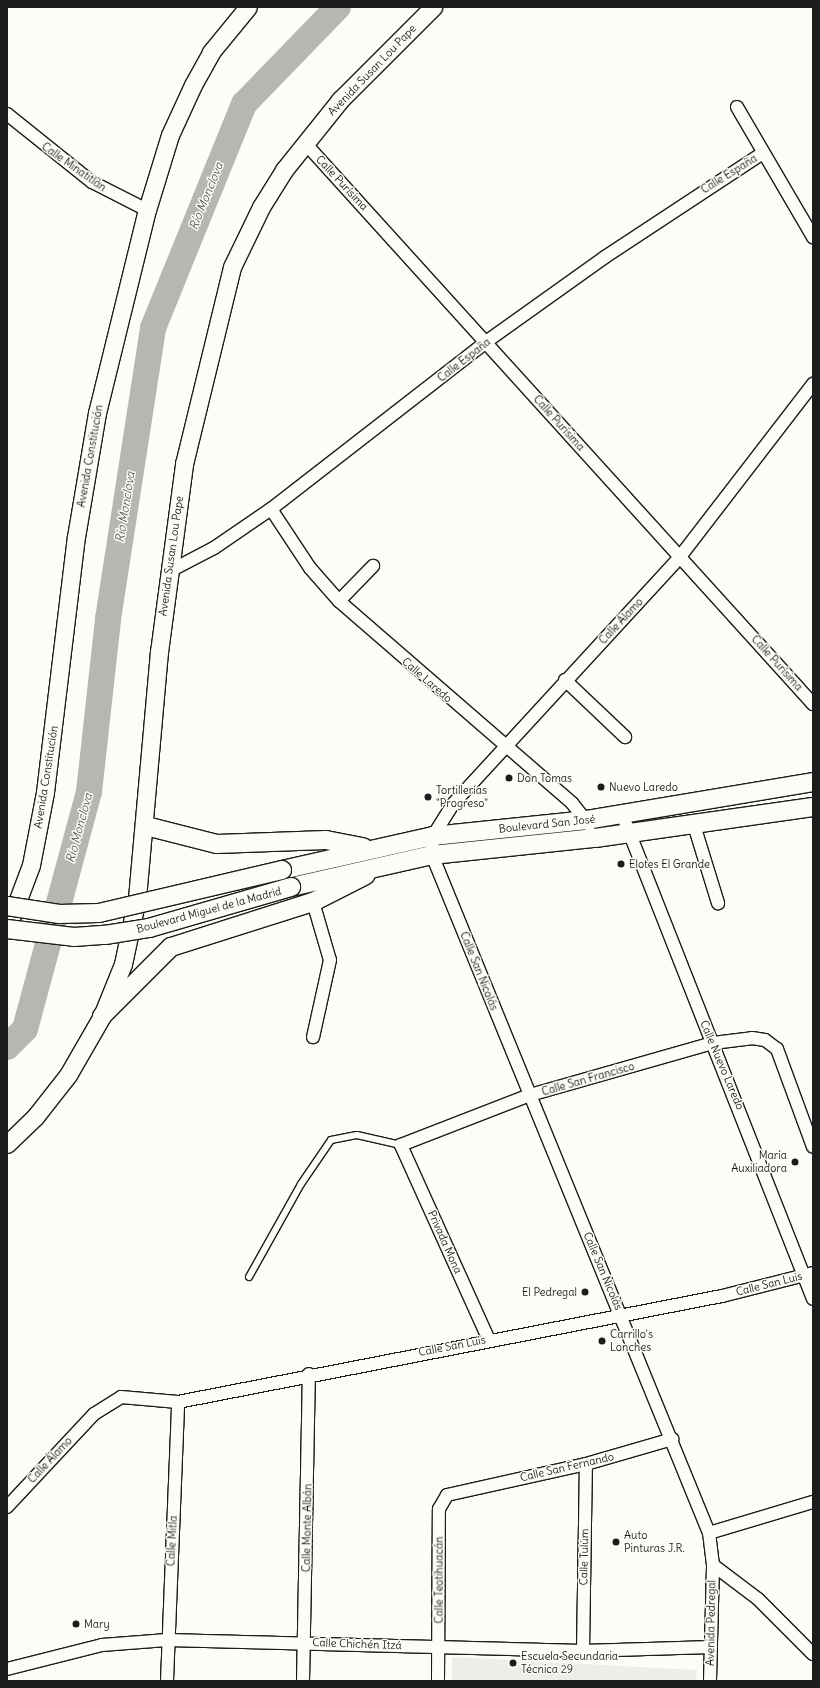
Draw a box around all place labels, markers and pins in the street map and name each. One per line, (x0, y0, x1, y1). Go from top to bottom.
place label: Don Tomas (517, 771, 572, 785)
marker: Don Tomas (504, 773, 514, 783)
place label: Nuevo Laredo (609, 780, 678, 794)
marker: Nuevo Laredo (596, 782, 606, 792)
place label: Tortillerías "Progreso" (436, 784, 488, 810)
marker: Tortillerías "Progreso" (423, 792, 433, 802)
place label: Elotes El Grande (629, 857, 710, 871)
marker: Elotes El Grande (616, 859, 626, 869)
place label: María Auxiliadora (731, 1149, 787, 1175)
marker: María Auxiliadora (790, 1157, 800, 1167)
place label: El Pedregal (522, 1285, 577, 1299)
marker: El Pedregal (580, 1287, 590, 1297)
place label: Carrillo's Lonches (610, 1328, 653, 1354)
marker: Carrillo's Lonches (597, 1336, 607, 1346)
place label: Auto Pinturas J.R. (624, 1529, 685, 1555)
marker: Auto Pinturas J.R. (611, 1537, 621, 1547)
place label: Mary (84, 1617, 110, 1631)
marker: Mary (71, 1619, 81, 1629)
place label: Escuela Secundaria Técnica 29 (521, 1650, 618, 1676)
marker: Escuela Secundaria Técnica 29 (508, 1658, 518, 1668)

